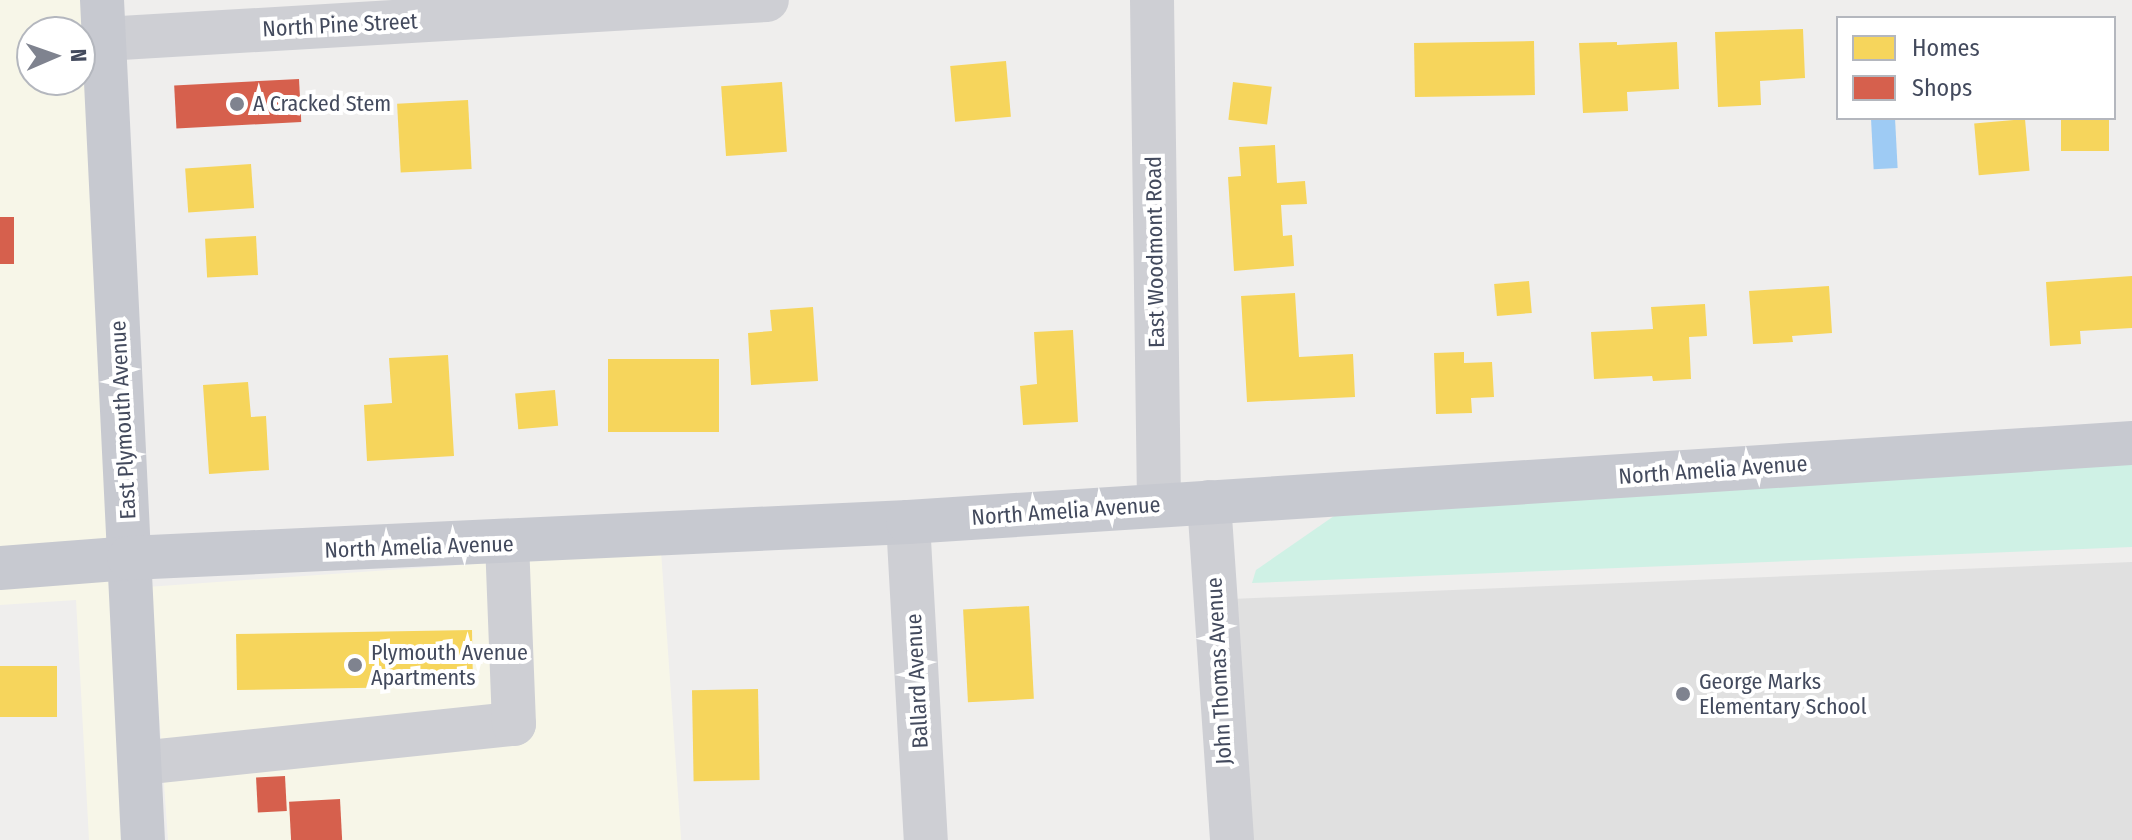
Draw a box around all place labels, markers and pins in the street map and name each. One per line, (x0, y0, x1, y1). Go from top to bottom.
place label: A Cracked Stem (253, 91, 391, 117)
marker: A Cracked Stem (228, 95, 246, 113)
place label: Plymouth Avenue Apartments (371, 639, 528, 690)
marker: Plymouth Avenue Apartments (346, 656, 364, 674)
place label: George Marks Elementary School (1699, 668, 1866, 720)
marker: George Marks Elementary School (1674, 685, 1692, 703)

